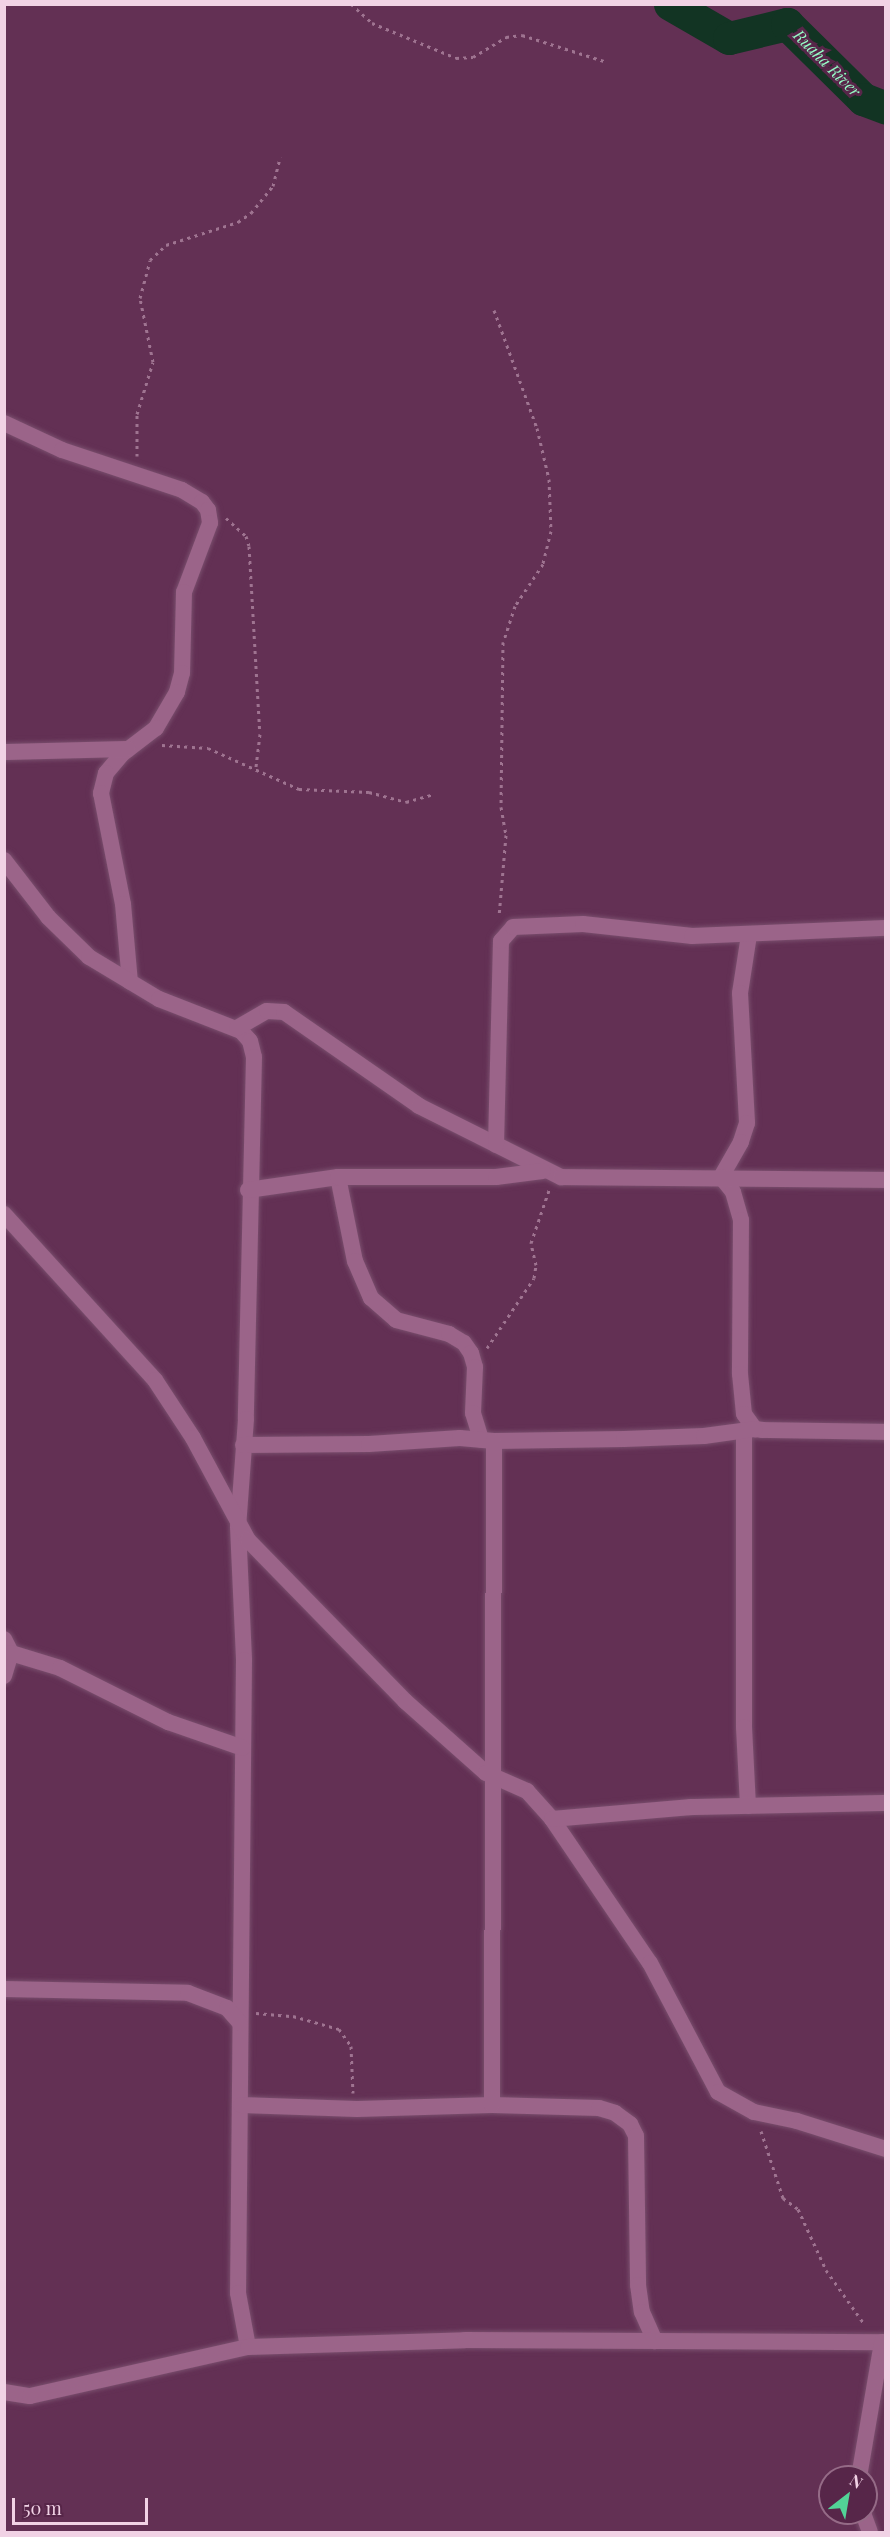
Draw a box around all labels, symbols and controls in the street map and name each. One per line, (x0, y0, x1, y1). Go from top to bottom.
water label: Ruaha River (790, 26, 864, 100)
north arrow (818, 2465, 878, 2525)
text: N (846, 2469, 867, 2493)
scale bar (15, 2486, 152, 2524)
text: 50 m (23, 2496, 62, 2520)

